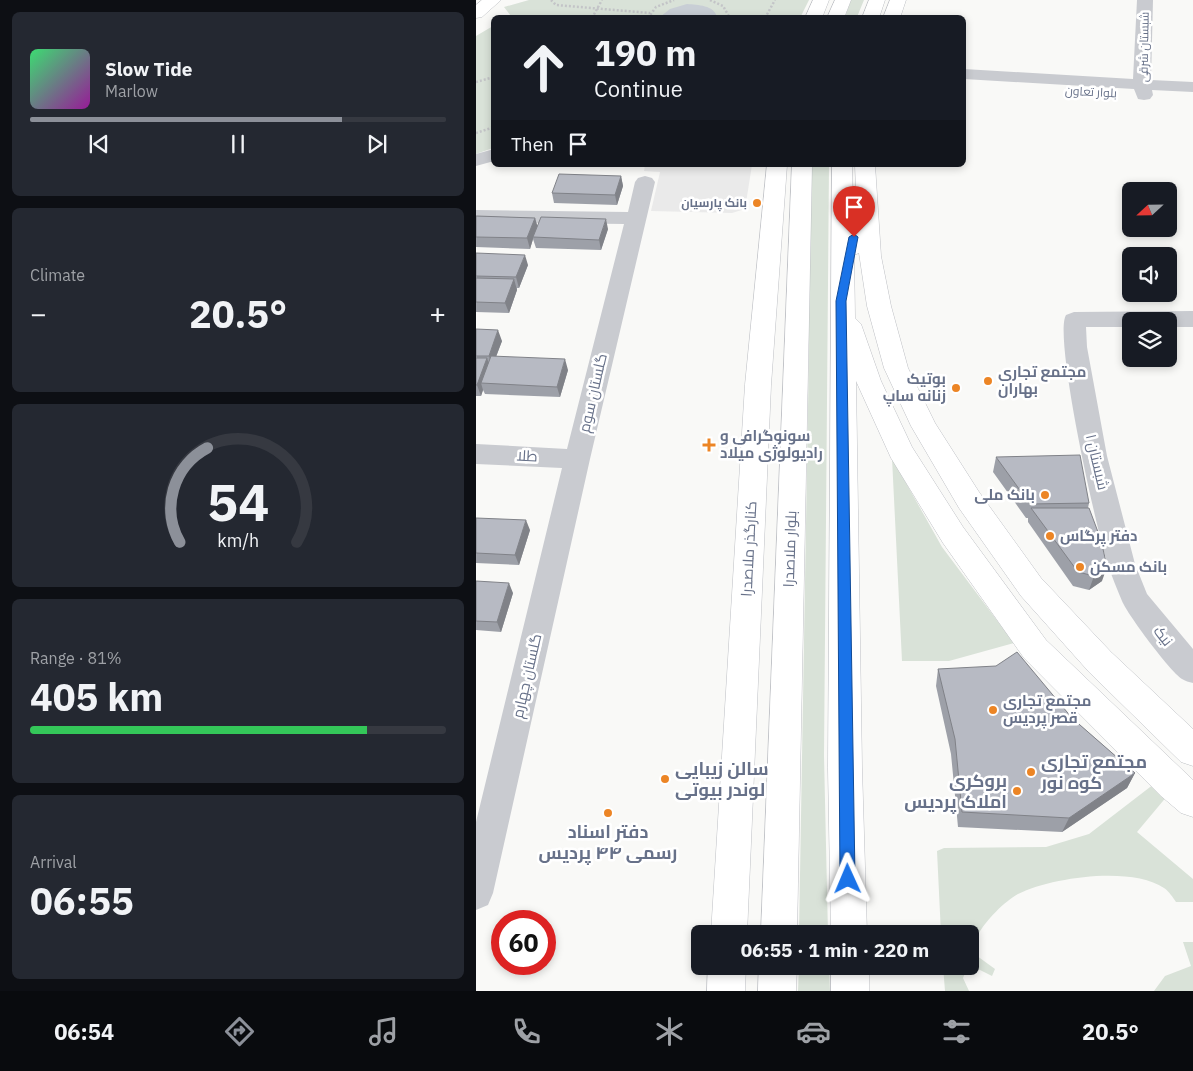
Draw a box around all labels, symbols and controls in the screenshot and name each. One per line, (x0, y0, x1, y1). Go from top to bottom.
street label: شبستان شرقی (1135, 12, 1152, 82)
text: 190 m (594, 30, 697, 76)
icon: ahead (511, 35, 576, 100)
text: Slow Tide (105, 57, 192, 81)
text: Continue (594, 74, 683, 103)
text: Marlow (105, 81, 158, 101)
street label: بلوار تعاون (1065, 83, 1117, 100)
icon: previous (85, 130, 113, 158)
icon: pause (224, 130, 252, 158)
icon: next (363, 130, 391, 158)
icon: arrive (564, 130, 592, 158)
text: Then (511, 132, 554, 156)
north arrow (1122, 182, 1177, 238)
map controls (1122, 182, 1177, 367)
pin (833, 186, 875, 237)
icon: arrive (840, 193, 868, 221)
place label: بانک پارسیان (681, 195, 747, 212)
marker: بانک پارسیان (751, 197, 763, 209)
button: sound (1122, 247, 1177, 302)
text: Climate (30, 265, 85, 285)
text: 20.5° (189, 289, 287, 338)
text: − (30, 295, 47, 332)
text: + (429, 295, 446, 332)
button: layers (1122, 312, 1177, 367)
street label: گلستان سوم (574, 352, 612, 434)
place label: مجتمع تجاری بهاران (998, 362, 1086, 398)
place label: بوتیک زنانه ساپ (883, 369, 946, 407)
marker: مجتمع تجاری بهاران (982, 375, 994, 387)
marker: بوتیک زنانه ساپ (950, 382, 962, 394)
place label: سونوگرافی و رادیولوژی میلاد (720, 426, 823, 462)
street label: شبستان ۱ (1081, 432, 1113, 492)
marker: سونوگرافی و رادیولوژی میلاد (702, 438, 716, 452)
street label: طلا (516, 445, 538, 466)
text: 54 (207, 468, 269, 535)
place label: بانک ملی (974, 485, 1035, 504)
marker: بانک ملی (1039, 489, 1051, 501)
street label: کنارگذر ملاصدرا (737, 501, 760, 597)
street label: بلوار ملاصدرا (779, 510, 800, 588)
place label: دفتر پرگاس (1060, 526, 1137, 547)
text: km/h (217, 529, 259, 552)
marker: دفتر پرگاس (1044, 530, 1056, 542)
place label: بانک مسکن (1090, 557, 1167, 576)
marker: بانک مسکن (1074, 561, 1086, 573)
street label: نیک (1150, 622, 1177, 650)
street label: گلستان چهارم (508, 632, 546, 720)
text: Range · 81% (30, 648, 122, 668)
text: 405 km (30, 672, 163, 721)
place label: مجتمع تجاری قصر پردیس (1003, 691, 1091, 729)
marker: مجتمع تجاری قصر پردیس (987, 704, 999, 716)
place label: مجتمع تجاری کوه نور (1040, 750, 1147, 794)
place label: سالن زیبایی لوندر بیوتی (675, 757, 769, 801)
marker: مجتمع تجاری کوه نور (1025, 766, 1037, 778)
place label: بروکری املاک پردیس (904, 769, 1007, 814)
marker: سالن زیبایی لوندر بیوتی (659, 773, 671, 785)
marker: بروکری املاک پردیس (1011, 785, 1023, 797)
marker: دفتر اسناد رسمی ۴۴ پردیس (602, 807, 614, 819)
place label: دفتر اسناد رسمی ۴۴ پردیس (539, 820, 677, 865)
text: Arrival (30, 852, 77, 872)
position arrow (821, 852, 873, 904)
text: 06:55 (30, 876, 134, 925)
speed limit sign: 60 (491, 910, 556, 975)
text: 06:55 · 1 min · 220 m (741, 938, 929, 962)
icon: directions (222, 1014, 257, 1049)
icon: music (366, 1014, 401, 1049)
icon: phone (509, 1014, 544, 1049)
icon: climate (652, 1014, 687, 1049)
icon: car (796, 1014, 831, 1049)
icon: filters (939, 1014, 974, 1049)
text: 06:54 (54, 1017, 114, 1046)
text: 20.5° (1082, 1017, 1139, 1046)

